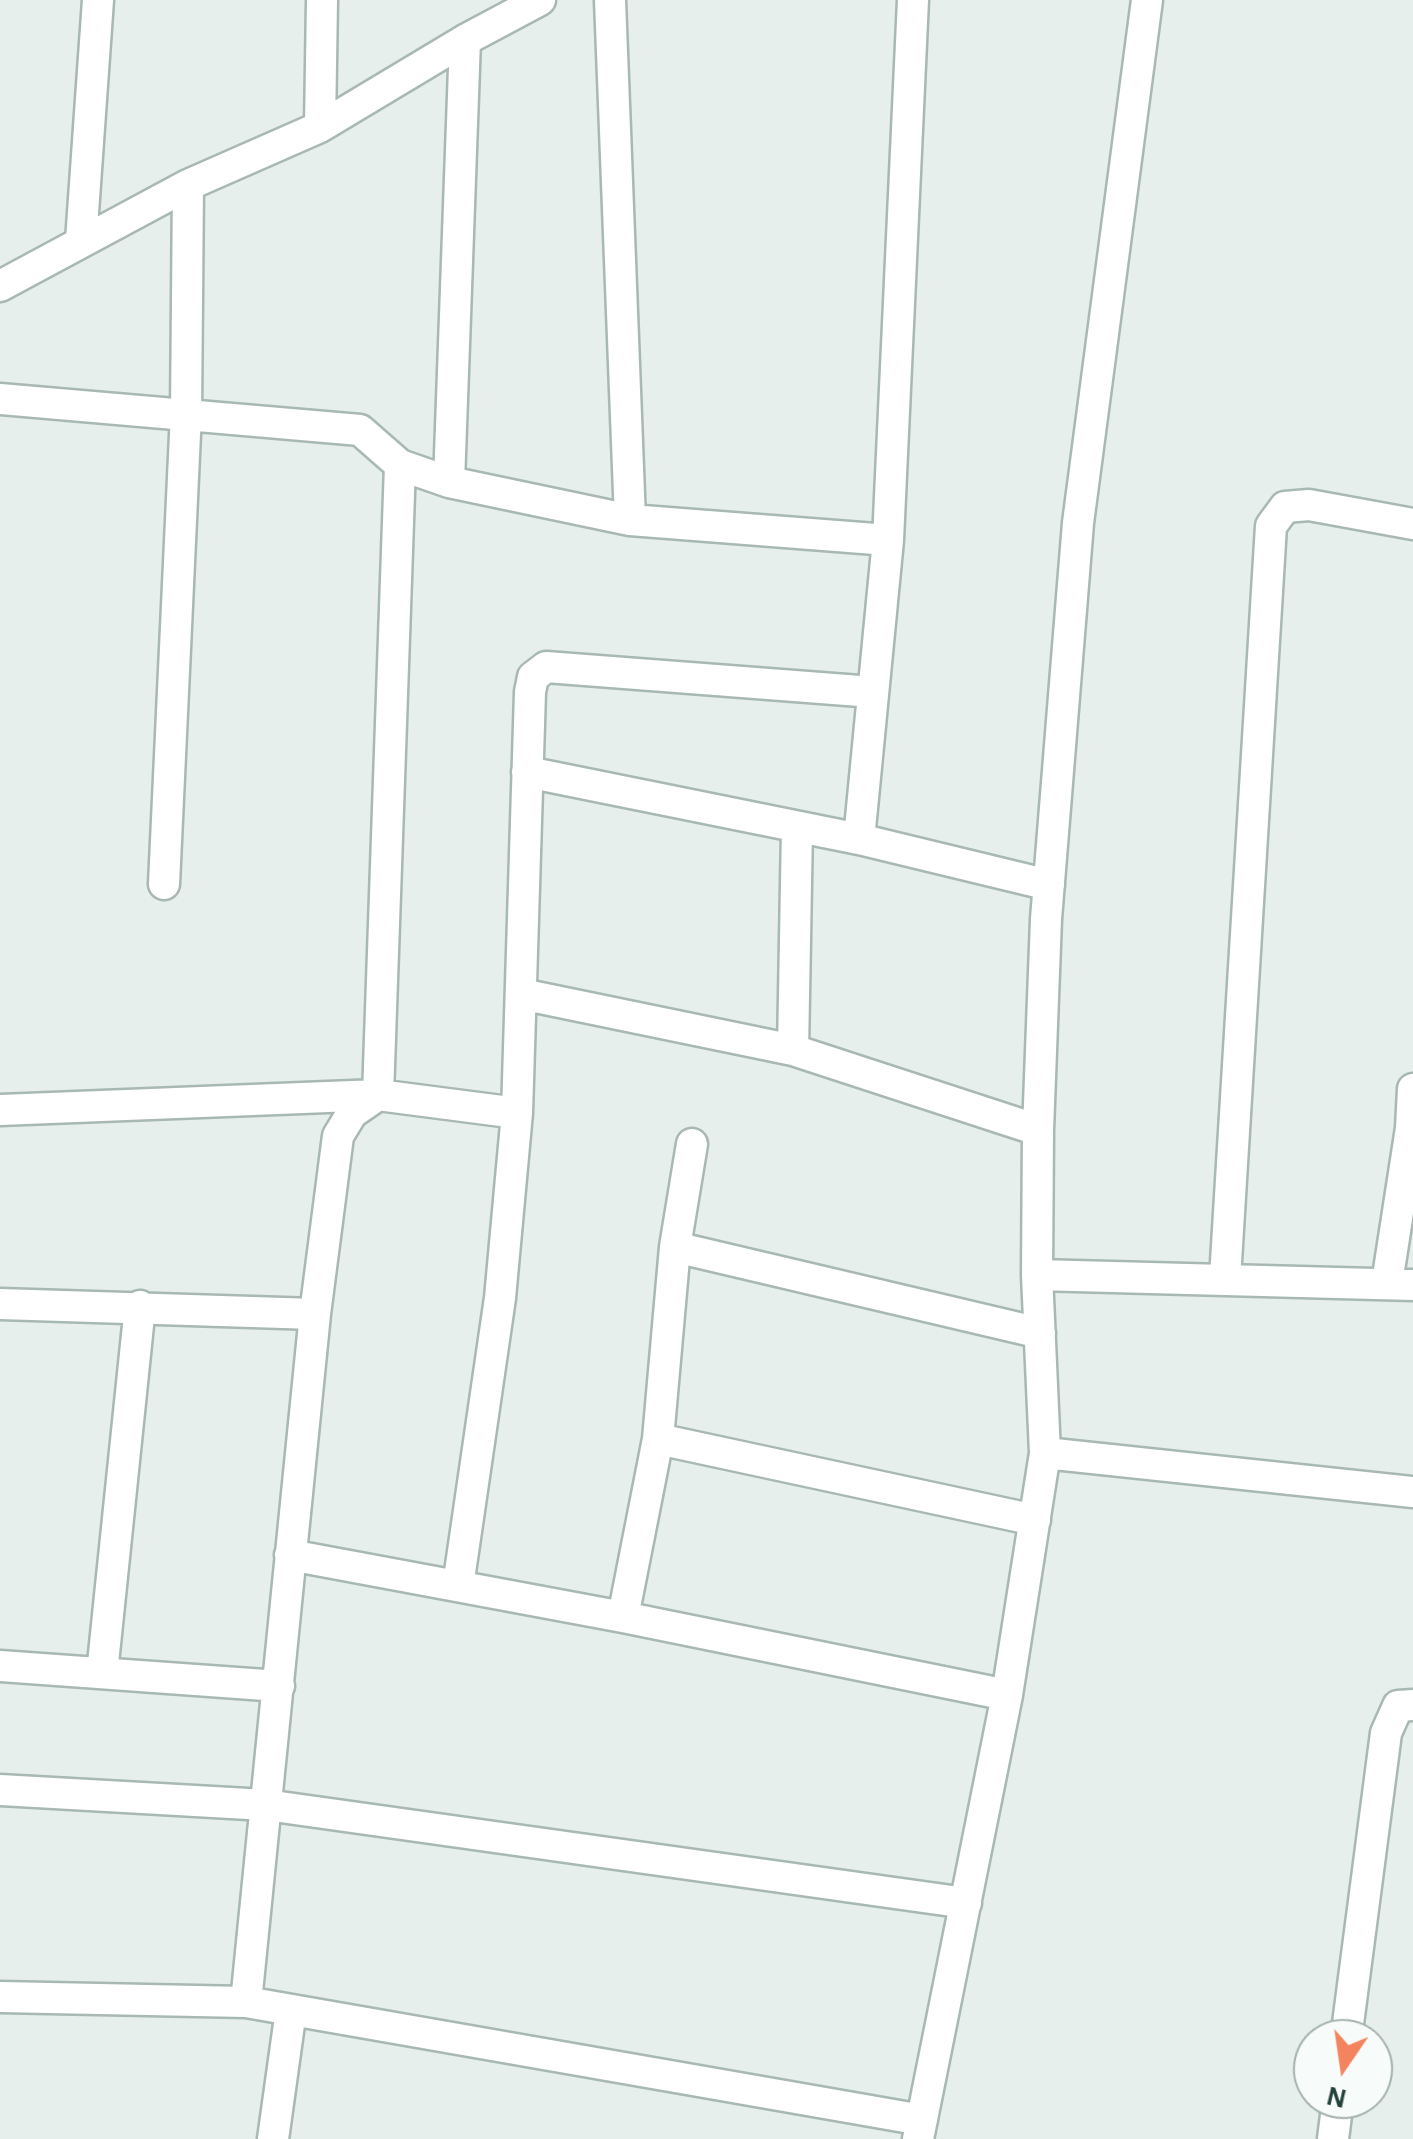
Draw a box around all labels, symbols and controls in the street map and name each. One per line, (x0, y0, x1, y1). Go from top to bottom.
north arrow (1293, 2019, 1393, 2119)
text: N (1324, 2080, 1349, 2112)

